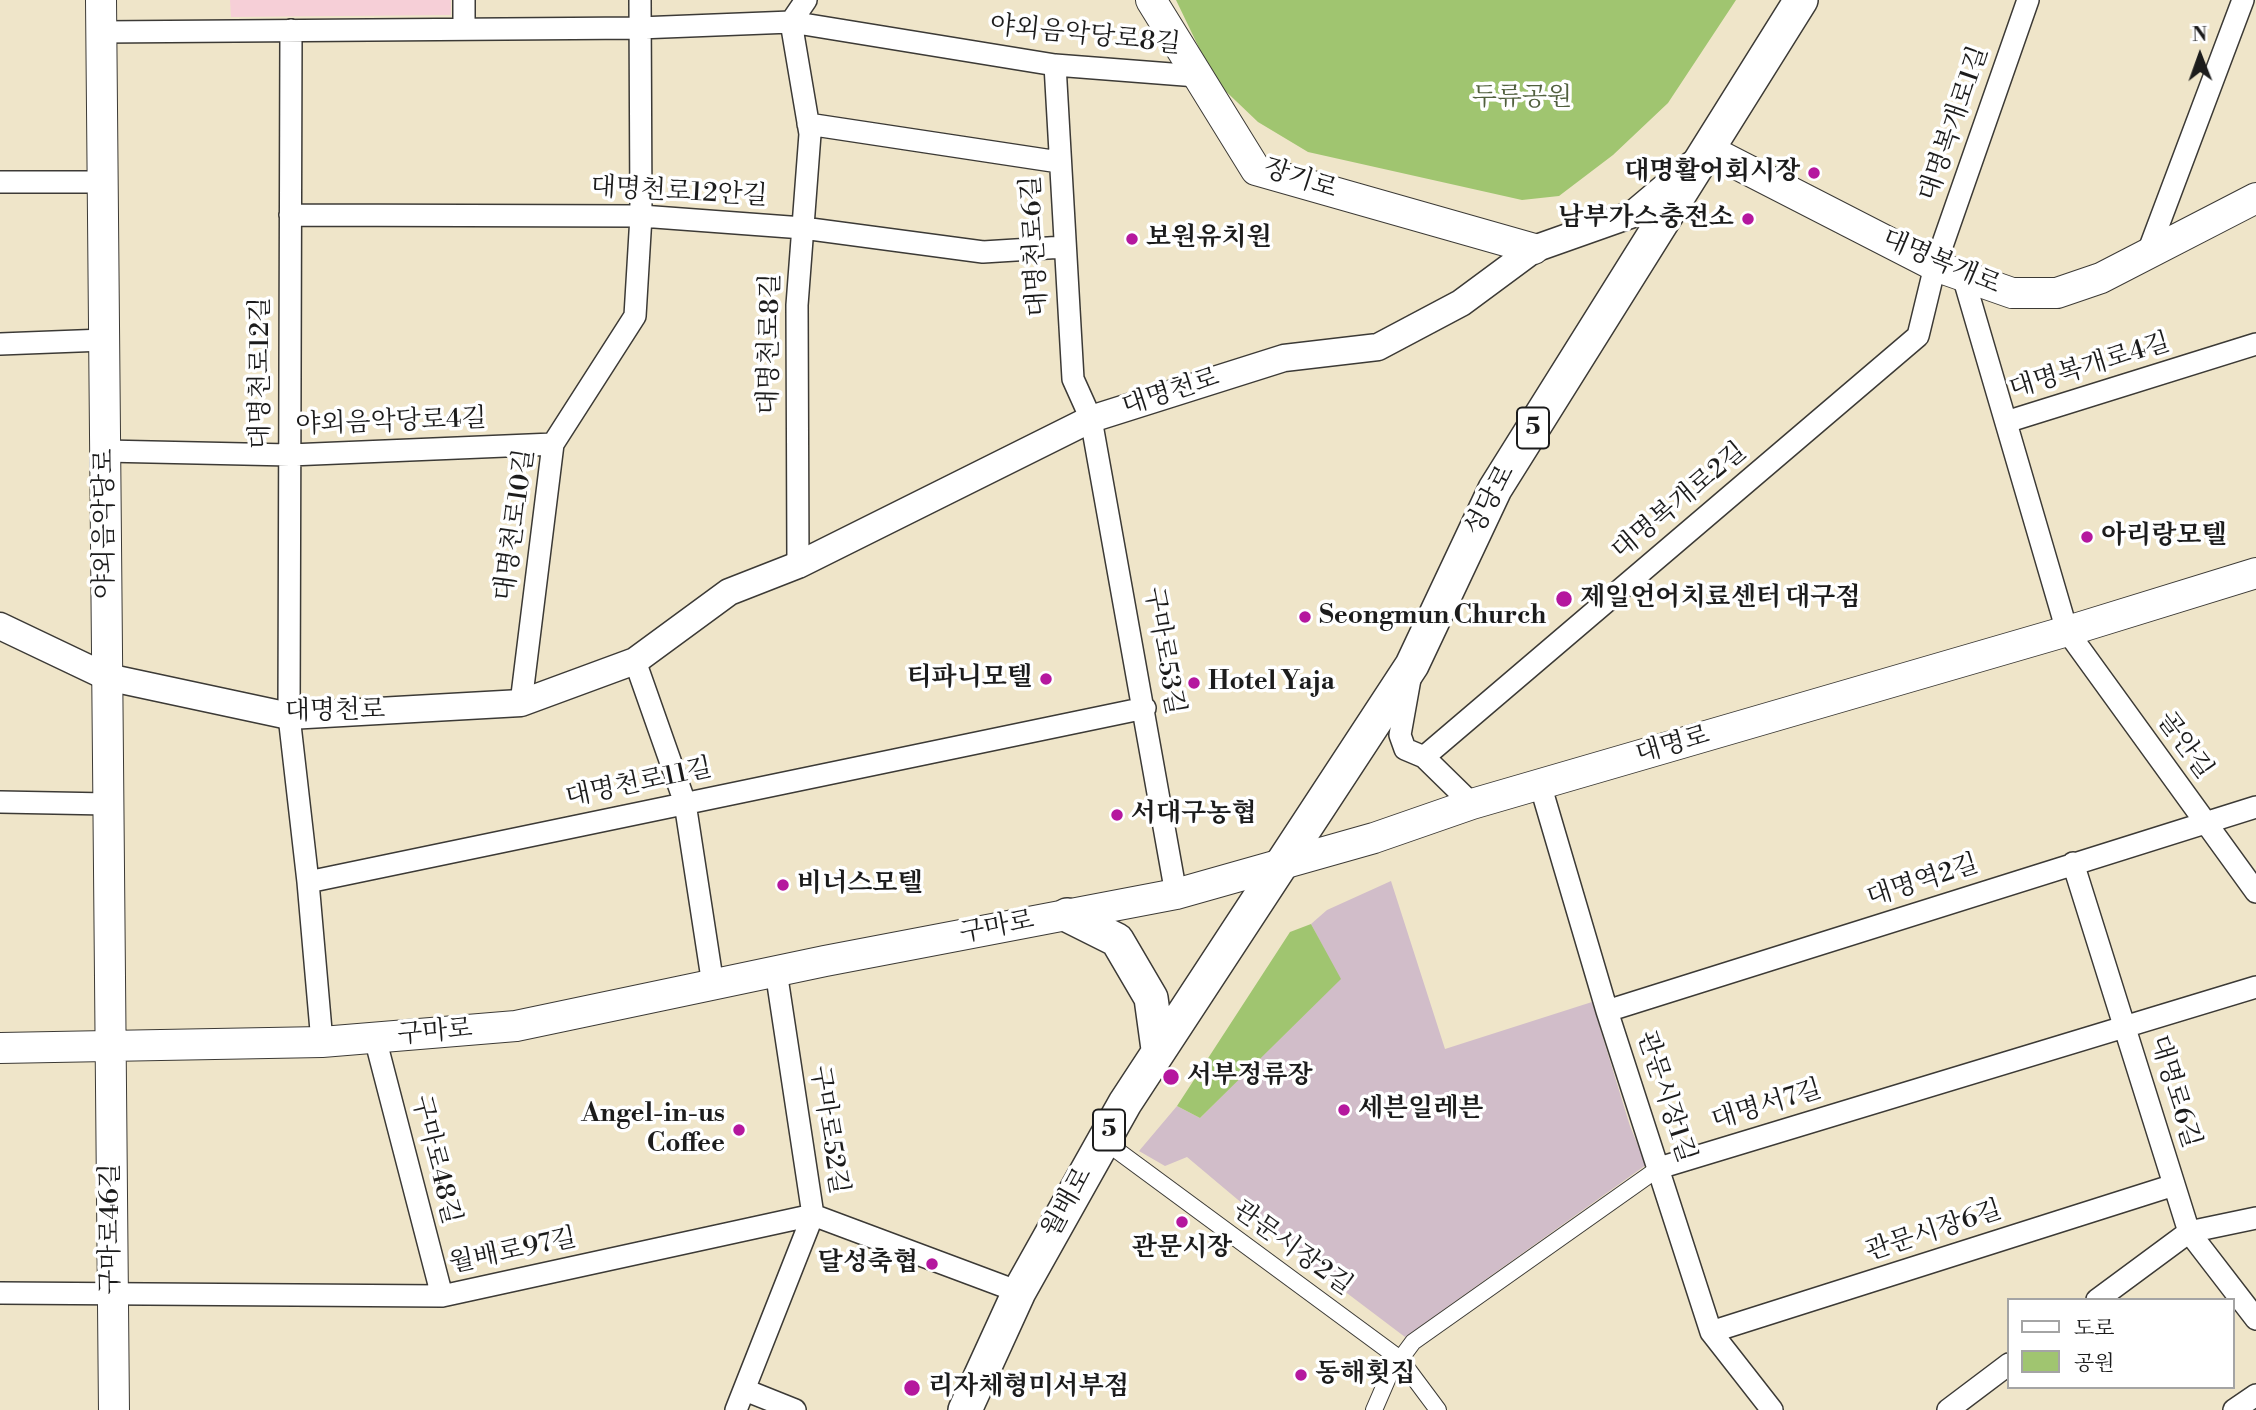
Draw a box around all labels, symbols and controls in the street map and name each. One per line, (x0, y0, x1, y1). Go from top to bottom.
street label: 야외음악당로8길 (988, 10, 1182, 62)
north arrow (2165, 21, 2235, 91)
text: N (2192, 23, 2207, 47)
street label: 대명복개로1길 (1914, 42, 1996, 206)
park label: 두류공원 (1472, 83, 1572, 115)
street label: 장기로 (1259, 154, 1341, 206)
place label: 대명활어회시장 (1624, 157, 1800, 189)
marker: 대명활어회시장 (1806, 165, 1822, 181)
street label: 대명천로12안길 (590, 173, 768, 213)
street label: 대명천로6길 (1017, 175, 1055, 317)
place label: 남부가스충전소 (1558, 203, 1734, 235)
marker: 남부가스충전소 (1740, 211, 1756, 227)
place label: 보원유치원 (1146, 223, 1272, 255)
street label: 대명복개로 (1877, 224, 2005, 302)
marker: 보원유치원 (1124, 231, 1140, 247)
street label: 대명천로8길 (754, 273, 788, 415)
street label: 대명천로12길 (246, 297, 278, 449)
street label: 대명복개로4길 (2006, 328, 2174, 406)
street label: 대명천로 (1118, 363, 1224, 423)
street label: 야외음악당로4길 (295, 404, 487, 442)
road number: 5 (1517, 408, 1549, 448)
street label: 대명복개로2길 (1607, 437, 1753, 567)
street label: 대명천로10길 (490, 447, 542, 603)
street label: 야외음악당로 (90, 449, 122, 599)
street label: 성당로 (1460, 460, 1522, 542)
place label: 아리랑모텔 (2101, 521, 2227, 553)
marker: 아리랑모텔 (2079, 529, 2095, 545)
place label: 제일언어치료센터 대구점 (1580, 583, 1860, 615)
street label: 구마로53길 (1136, 585, 1190, 717)
marker: 제일언어치료센터 대구점 (1554, 589, 1574, 609)
place label: Seongmun Church (1319, 601, 1546, 633)
marker: Seongmun Church (1297, 609, 1313, 625)
place label: 티파니모텔 (906, 663, 1032, 695)
place label: Hotel Yaja (1208, 667, 1335, 699)
marker: 티파니모텔 (1038, 671, 1054, 687)
marker: Hotel Yaja (1186, 675, 1202, 691)
street label: 대명천로 (285, 696, 385, 728)
street label: 골안길 (2149, 706, 2219, 786)
street label: 대명로 (1632, 721, 1714, 771)
street label: 대명천로11길 (563, 753, 715, 815)
place label: 서대구농협 (1131, 799, 1257, 831)
marker: 서대구농협 (1109, 807, 1125, 823)
street label: 대명역2길 (1863, 849, 1983, 915)
place label: 비너스모텔 (797, 869, 923, 901)
marker: 비너스모텔 (775, 877, 791, 893)
street label: 구마로 (957, 905, 1037, 951)
street label: 구마로 (396, 1014, 474, 1052)
street label: 관문시장1길 (1629, 1027, 1701, 1167)
street label: 대명로6길 (2142, 1032, 2206, 1152)
place label: 서부정류장 (1187, 1061, 1313, 1093)
street label: 구마로52길 (802, 1064, 854, 1196)
marker: 서부정류장 (1161, 1067, 1181, 1087)
street label: 대명서7길 (1708, 1074, 1826, 1138)
street label: 구마로48길 (404, 1092, 466, 1228)
place label: 세븐일레븐 (1358, 1094, 1484, 1126)
place label: Angel-in-us Coffee (581, 1099, 725, 1160)
marker: 세븐일레븐 (1336, 1102, 1352, 1118)
road number: 5 (1093, 1110, 1125, 1150)
marker: Angel-in-us Coffee (731, 1122, 747, 1138)
street label: 월배로 (1036, 1162, 1100, 1244)
street label: 구마로46길 (96, 1163, 128, 1295)
street label: 관문시장2길 (1226, 1195, 1358, 1303)
street label: 관문시장6길 (1862, 1195, 2006, 1269)
marker: 관문시장 (1174, 1214, 1190, 1230)
street label: 월배로97길 (447, 1223, 579, 1281)
place label: 관문시장 (1132, 1233, 1232, 1265)
place label: 달성축협 (818, 1248, 918, 1280)
marker: 달성축협 (924, 1256, 940, 1272)
legend (2008, 1298, 2235, 1389)
text: 도로 (2074, 1316, 2115, 1342)
text: 공원 (2074, 1351, 2115, 1377)
place label: 동해횟집 (1315, 1359, 1415, 1391)
marker: 동해횟집 (1293, 1367, 1309, 1383)
place label: 리자체형미서부점 (928, 1372, 1129, 1404)
marker: 리자체형미서부점 (902, 1378, 922, 1398)

